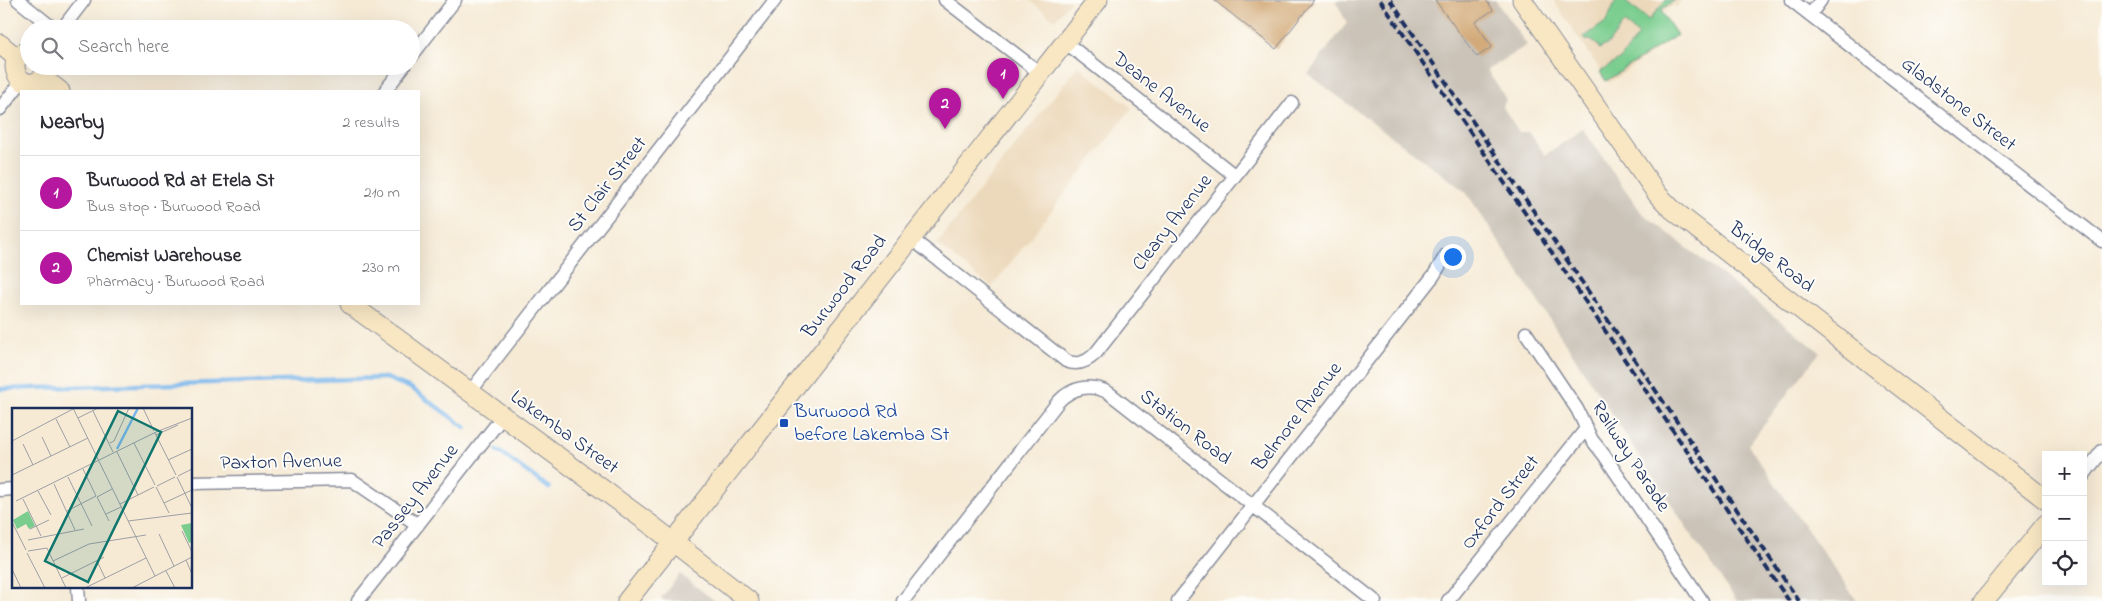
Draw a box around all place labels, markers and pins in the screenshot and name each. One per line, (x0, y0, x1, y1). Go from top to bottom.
pin: 1 (987, 58, 1019, 99)
pin: 2 (929, 88, 961, 129)
place label: Burwood Rd before Lakemba St (793, 398, 950, 450)
marker: Burwood Rd before Lakemba St (778, 417, 790, 429)

